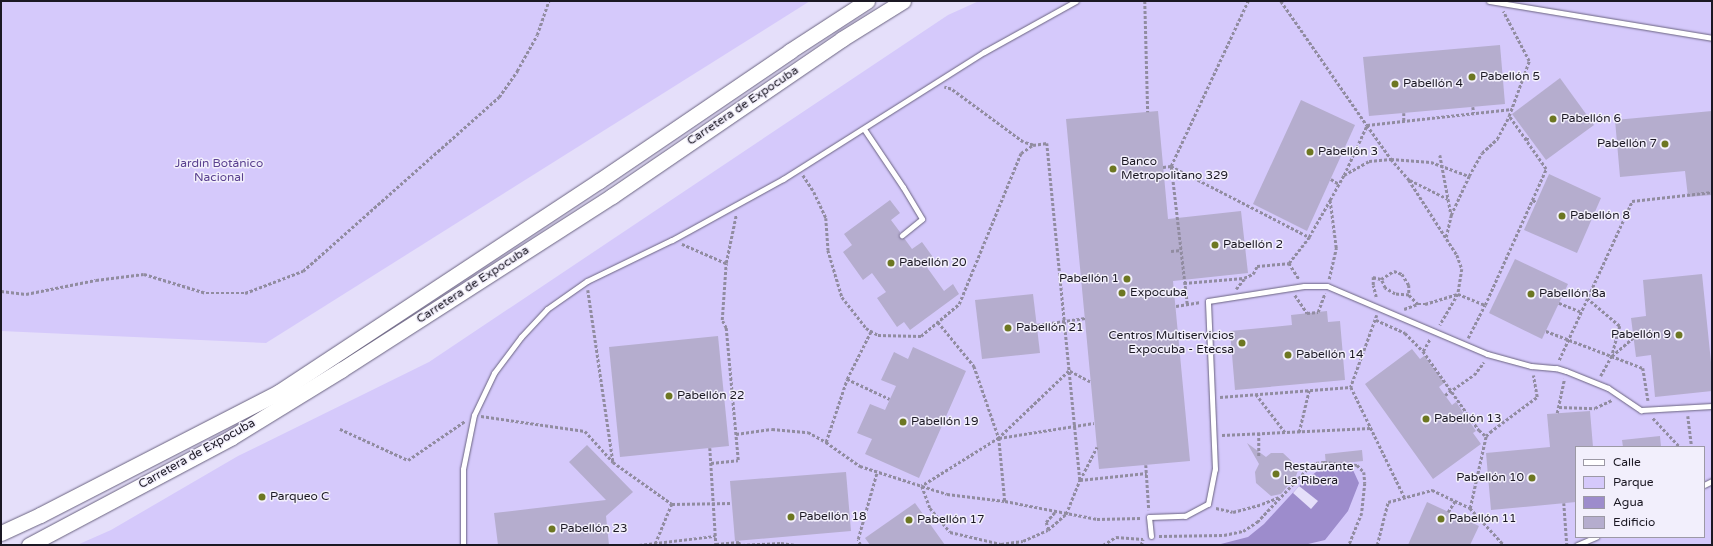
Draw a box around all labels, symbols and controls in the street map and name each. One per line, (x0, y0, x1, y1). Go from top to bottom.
street label: Carretera de Expocuba (685, 63, 801, 149)
place label: Pabellón 5 (1480, 70, 1540, 84)
marker: Pabellón 5 (1467, 72, 1477, 82)
place label: Pabellón 4 (1403, 77, 1463, 91)
marker: Pabellón 4 (1390, 79, 1400, 89)
place label: Pabellón 6 (1561, 112, 1621, 126)
marker: Pabellón 6 (1548, 114, 1558, 124)
place label: Pabellón 7 (1597, 137, 1657, 151)
marker: Pabellón 7 (1660, 139, 1670, 149)
place label: Pabellón 3 (1318, 145, 1378, 159)
marker: Pabellón 3 (1305, 147, 1315, 157)
place label: Banco Metropolitano 329 (1121, 155, 1228, 183)
park label: Jardín Botánico Nacional (175, 157, 263, 185)
marker: Banco Metropolitano 329 (1108, 164, 1118, 174)
place label: Pabellón 8 (1570, 209, 1630, 223)
marker: Pabellón 8 (1557, 211, 1567, 221)
place label: Pabellón 2 (1223, 238, 1283, 252)
marker: Pabellón 2 (1210, 240, 1220, 250)
street label: Carretera de Expocuba (414, 243, 532, 327)
place label: Pabellón 20 (899, 256, 967, 270)
marker: Pabellón 20 (886, 258, 896, 268)
place label: Pabellón 1 (1059, 272, 1119, 286)
marker: Pabellón 1 (1122, 274, 1132, 284)
place label: Expocuba (1130, 286, 1187, 300)
place label: Pabellón 8a (1539, 287, 1606, 301)
marker: Expocuba (1117, 288, 1127, 298)
marker: Pabellón 8a (1526, 289, 1536, 299)
place label: Pabellón 21 (1016, 321, 1084, 335)
marker: Pabellón 21 (1003, 323, 1013, 333)
place label: Pabellón 9 (1611, 328, 1671, 342)
place label: Centros Multiservicios Expocuba - Etecsa (1108, 329, 1234, 357)
marker: Pabellón 9 (1674, 330, 1684, 340)
marker: Centros Multiservicios Expocuba - Etecsa (1237, 338, 1247, 348)
place label: Pabellón 14 (1296, 348, 1364, 362)
marker: Pabellón 14 (1283, 350, 1293, 360)
place label: Pabellón 22 (677, 389, 745, 403)
marker: Pabellón 22 (664, 391, 674, 401)
place label: Pabellón 13 (1434, 412, 1502, 426)
marker: Pabellón 13 (1421, 414, 1431, 424)
place label: Pabellón 19 (911, 415, 979, 429)
street label: Carretera de Expocuba (136, 416, 258, 492)
marker: Pabellón 19 (898, 417, 908, 427)
legend (1575, 446, 1705, 538)
text: Calle (1613, 455, 1641, 469)
place label: Restaurante La Ribera (1284, 460, 1353, 488)
marker: Restaurante La Ribera (1271, 469, 1281, 479)
place label: Pabellón 10 (1456, 471, 1524, 485)
marker: Pabellón 10 (1527, 473, 1537, 483)
text: Parque (1613, 475, 1654, 489)
place label: Parqueo C (270, 490, 329, 504)
marker: Parqueo C (257, 492, 267, 502)
text: Agua (1613, 495, 1643, 509)
place label: Pabellón 18 (799, 510, 867, 524)
marker: Pabellón 18 (786, 512, 796, 522)
place label: Pabellón 11 (1449, 512, 1517, 526)
place label: Pabellón 17 (917, 513, 985, 527)
marker: Pabellón 11 (1436, 514, 1446, 524)
marker: Pabellón 17 (904, 515, 914, 525)
text: Edificio (1613, 515, 1655, 529)
place label: Pabellón 23 (560, 522, 628, 536)
marker: Pabellón 23 (547, 524, 557, 534)

